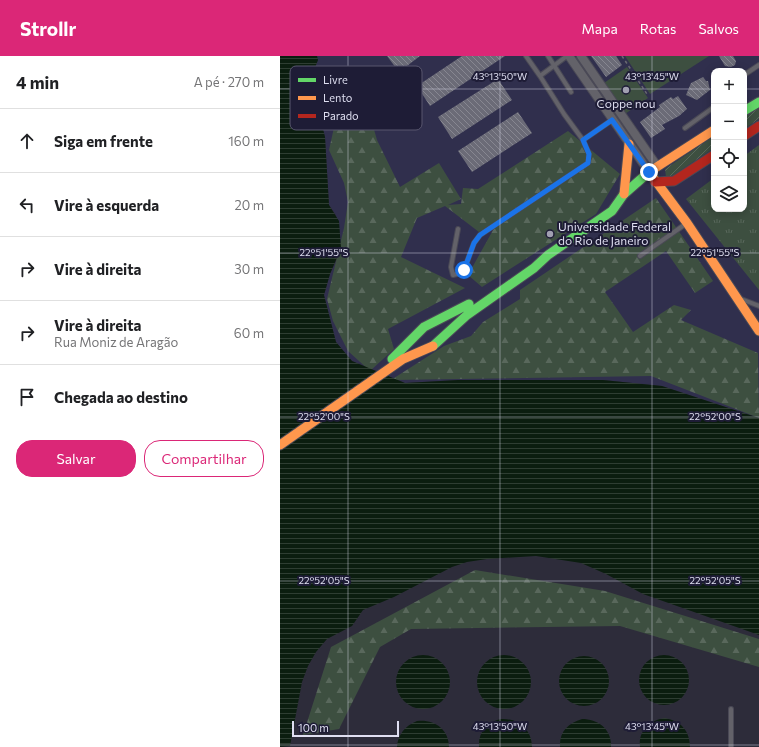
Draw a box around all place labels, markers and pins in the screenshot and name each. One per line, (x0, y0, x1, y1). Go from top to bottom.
marker: Coppe nou (621, 85, 631, 95)
place label: Coppe nou (597, 96, 655, 110)
place label: Universidade Federal do Rio de Janeiro (558, 219, 671, 248)
marker: Universidade Federal do Rio de Janeiro (545, 229, 555, 239)

